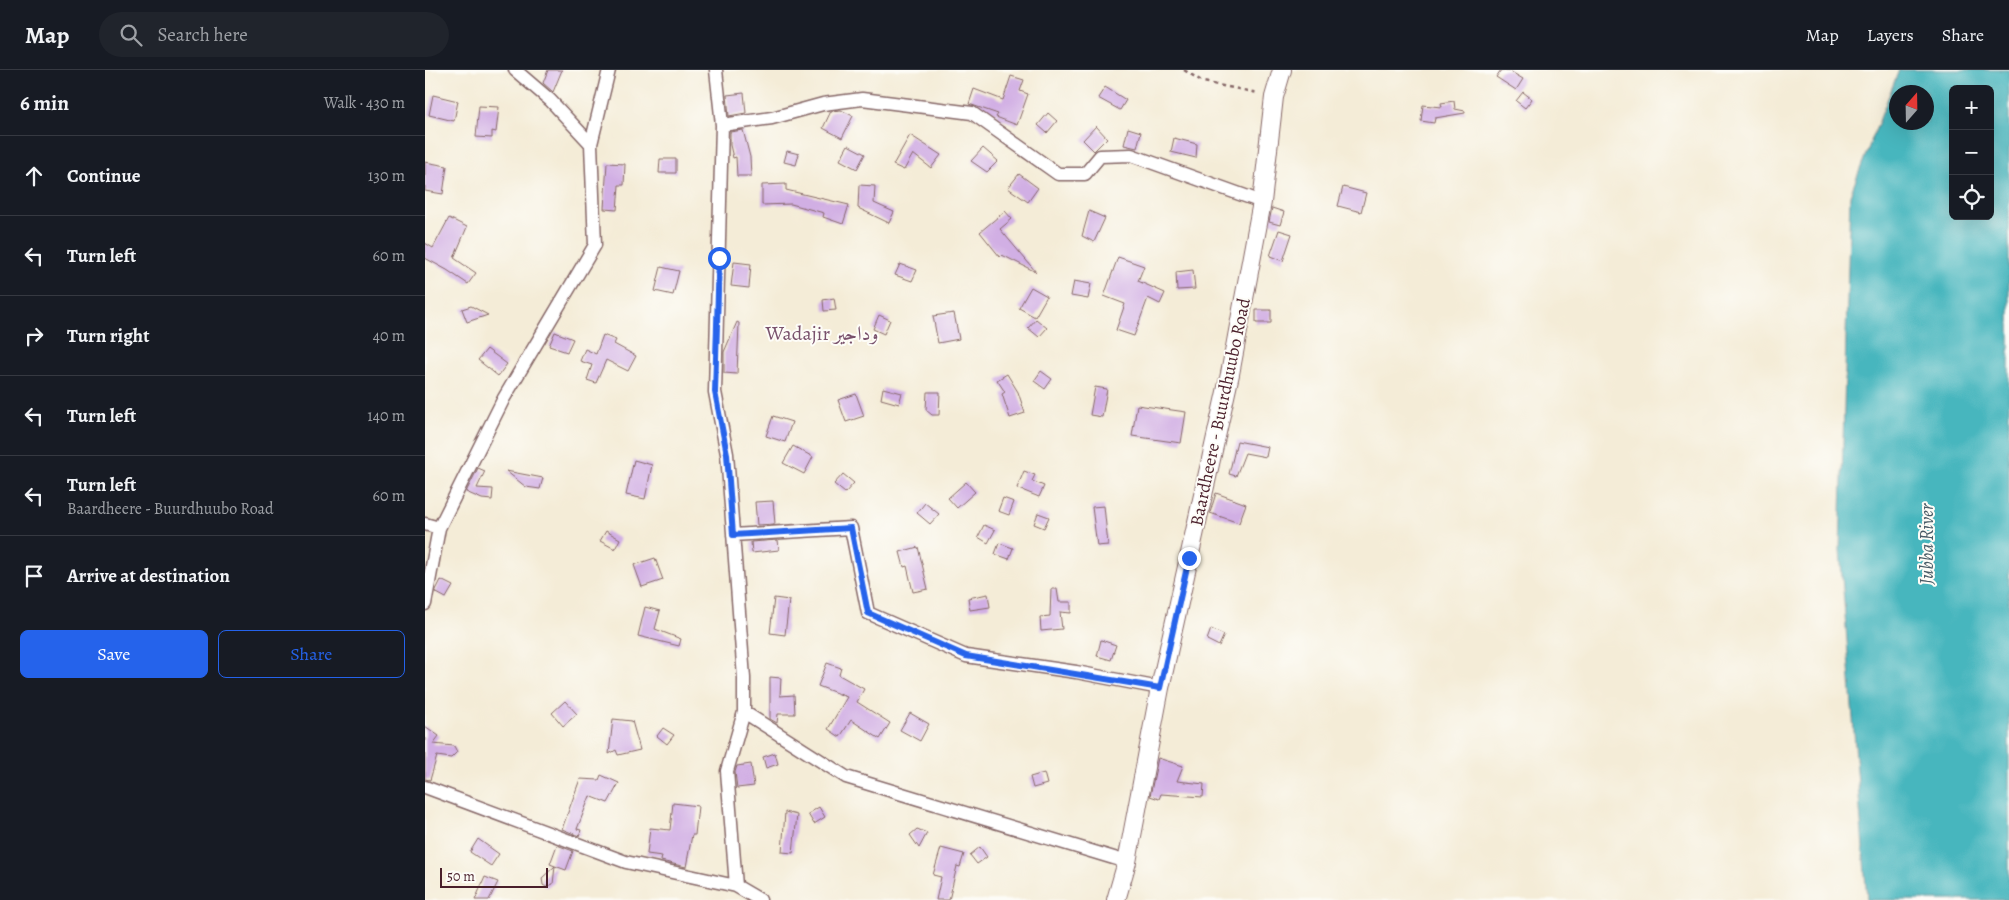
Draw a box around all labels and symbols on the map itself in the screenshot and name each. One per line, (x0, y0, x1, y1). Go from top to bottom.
north arrow (1889, 85, 1934, 130)
route start (708, 247, 731, 270)
street label: Baardheere - Buurdhuubo Road (1184, 295, 1256, 528)
district label: Wadajir وداجير (764, 320, 879, 347)
water label: Jubba River (1914, 502, 1940, 585)
route end (1178, 547, 1201, 570)
scale bar (440, 865, 547, 888)

